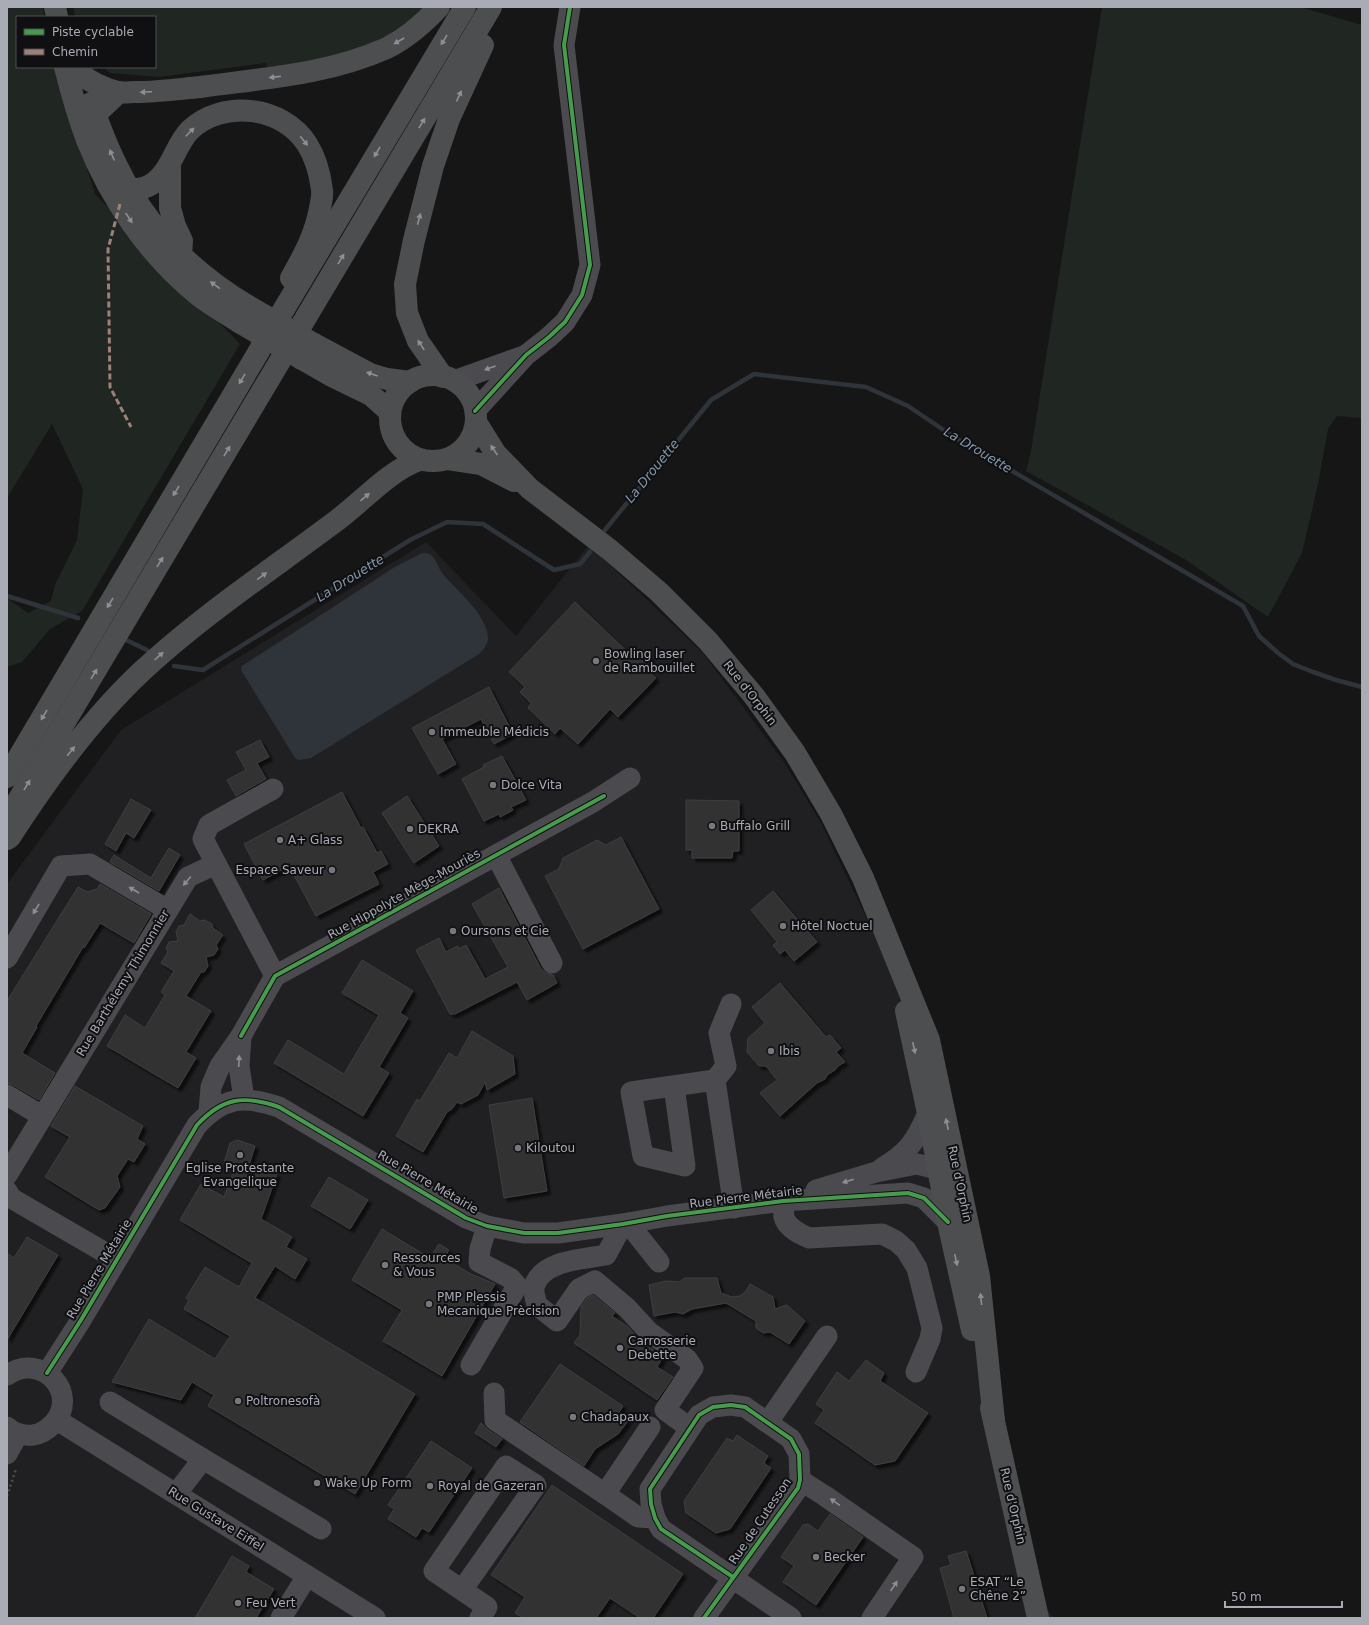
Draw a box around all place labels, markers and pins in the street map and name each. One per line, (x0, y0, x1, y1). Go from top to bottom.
place label: Bowling laser de Rambouillet (604, 647, 695, 675)
marker: Bowling laser de Rambouillet (591, 656, 601, 666)
place label: Immeuble Médicis (440, 725, 549, 739)
marker: Immeuble Médicis (427, 727, 437, 737)
place label: Dolce Vita (501, 778, 562, 792)
marker: Dolce Vita (488, 780, 498, 790)
place label: Buffalo Grill (720, 819, 790, 833)
marker: Buffalo Grill (707, 821, 717, 831)
place label: DEKRA (418, 822, 460, 836)
marker: DEKRA (405, 824, 415, 834)
place label: A+ Glass (288, 833, 343, 847)
marker: A+ Glass (275, 835, 285, 845)
place label: Espace Saveur (235, 863, 324, 877)
marker: Espace Saveur (327, 865, 337, 875)
place label: Hôtel Noctuel (791, 919, 873, 933)
marker: Hôtel Noctuel (778, 921, 788, 931)
place label: Oursons et Cie (461, 924, 549, 938)
marker: Oursons et Cie (448, 926, 458, 936)
place label: Ibis (779, 1044, 800, 1058)
marker: Ibis (766, 1046, 776, 1056)
place label: Kiloutou (526, 1141, 575, 1155)
marker: Kiloutou (513, 1143, 523, 1153)
marker: Eglise Protestante Evangelique (235, 1150, 245, 1160)
place label: Eglise Protestante Evangelique (186, 1161, 294, 1189)
place label: Ressources & Vous (393, 1251, 461, 1279)
marker: Ressources & Vous (380, 1260, 390, 1270)
place label: PMP Plessis Mecanique Prècision (437, 1290, 560, 1318)
marker: PMP Plessis Mecanique Prècision (424, 1299, 434, 1309)
place label: Carrosserie Debette (628, 1334, 696, 1362)
marker: Carrosserie Debette (615, 1343, 625, 1353)
place label: Poltronesofà (246, 1394, 320, 1408)
marker: Poltronesofà (233, 1396, 243, 1406)
place label: Chadapaux (581, 1410, 649, 1424)
marker: Chadapaux (568, 1412, 578, 1422)
place label: Wake Up Form (325, 1476, 412, 1490)
marker: Wake Up Form (312, 1478, 322, 1488)
place label: Royal de Gazeran (438, 1479, 544, 1493)
marker: Royal de Gazeran (425, 1481, 435, 1491)
place label: Becker (824, 1550, 865, 1564)
marker: Becker (811, 1552, 821, 1562)
place label: ESAT “Le Chêne 2” (970, 1575, 1026, 1603)
marker: ESAT “Le Chêne 2” (957, 1584, 967, 1594)
place label: Feu Vert (246, 1596, 296, 1610)
marker: Feu Vert (233, 1598, 243, 1608)

